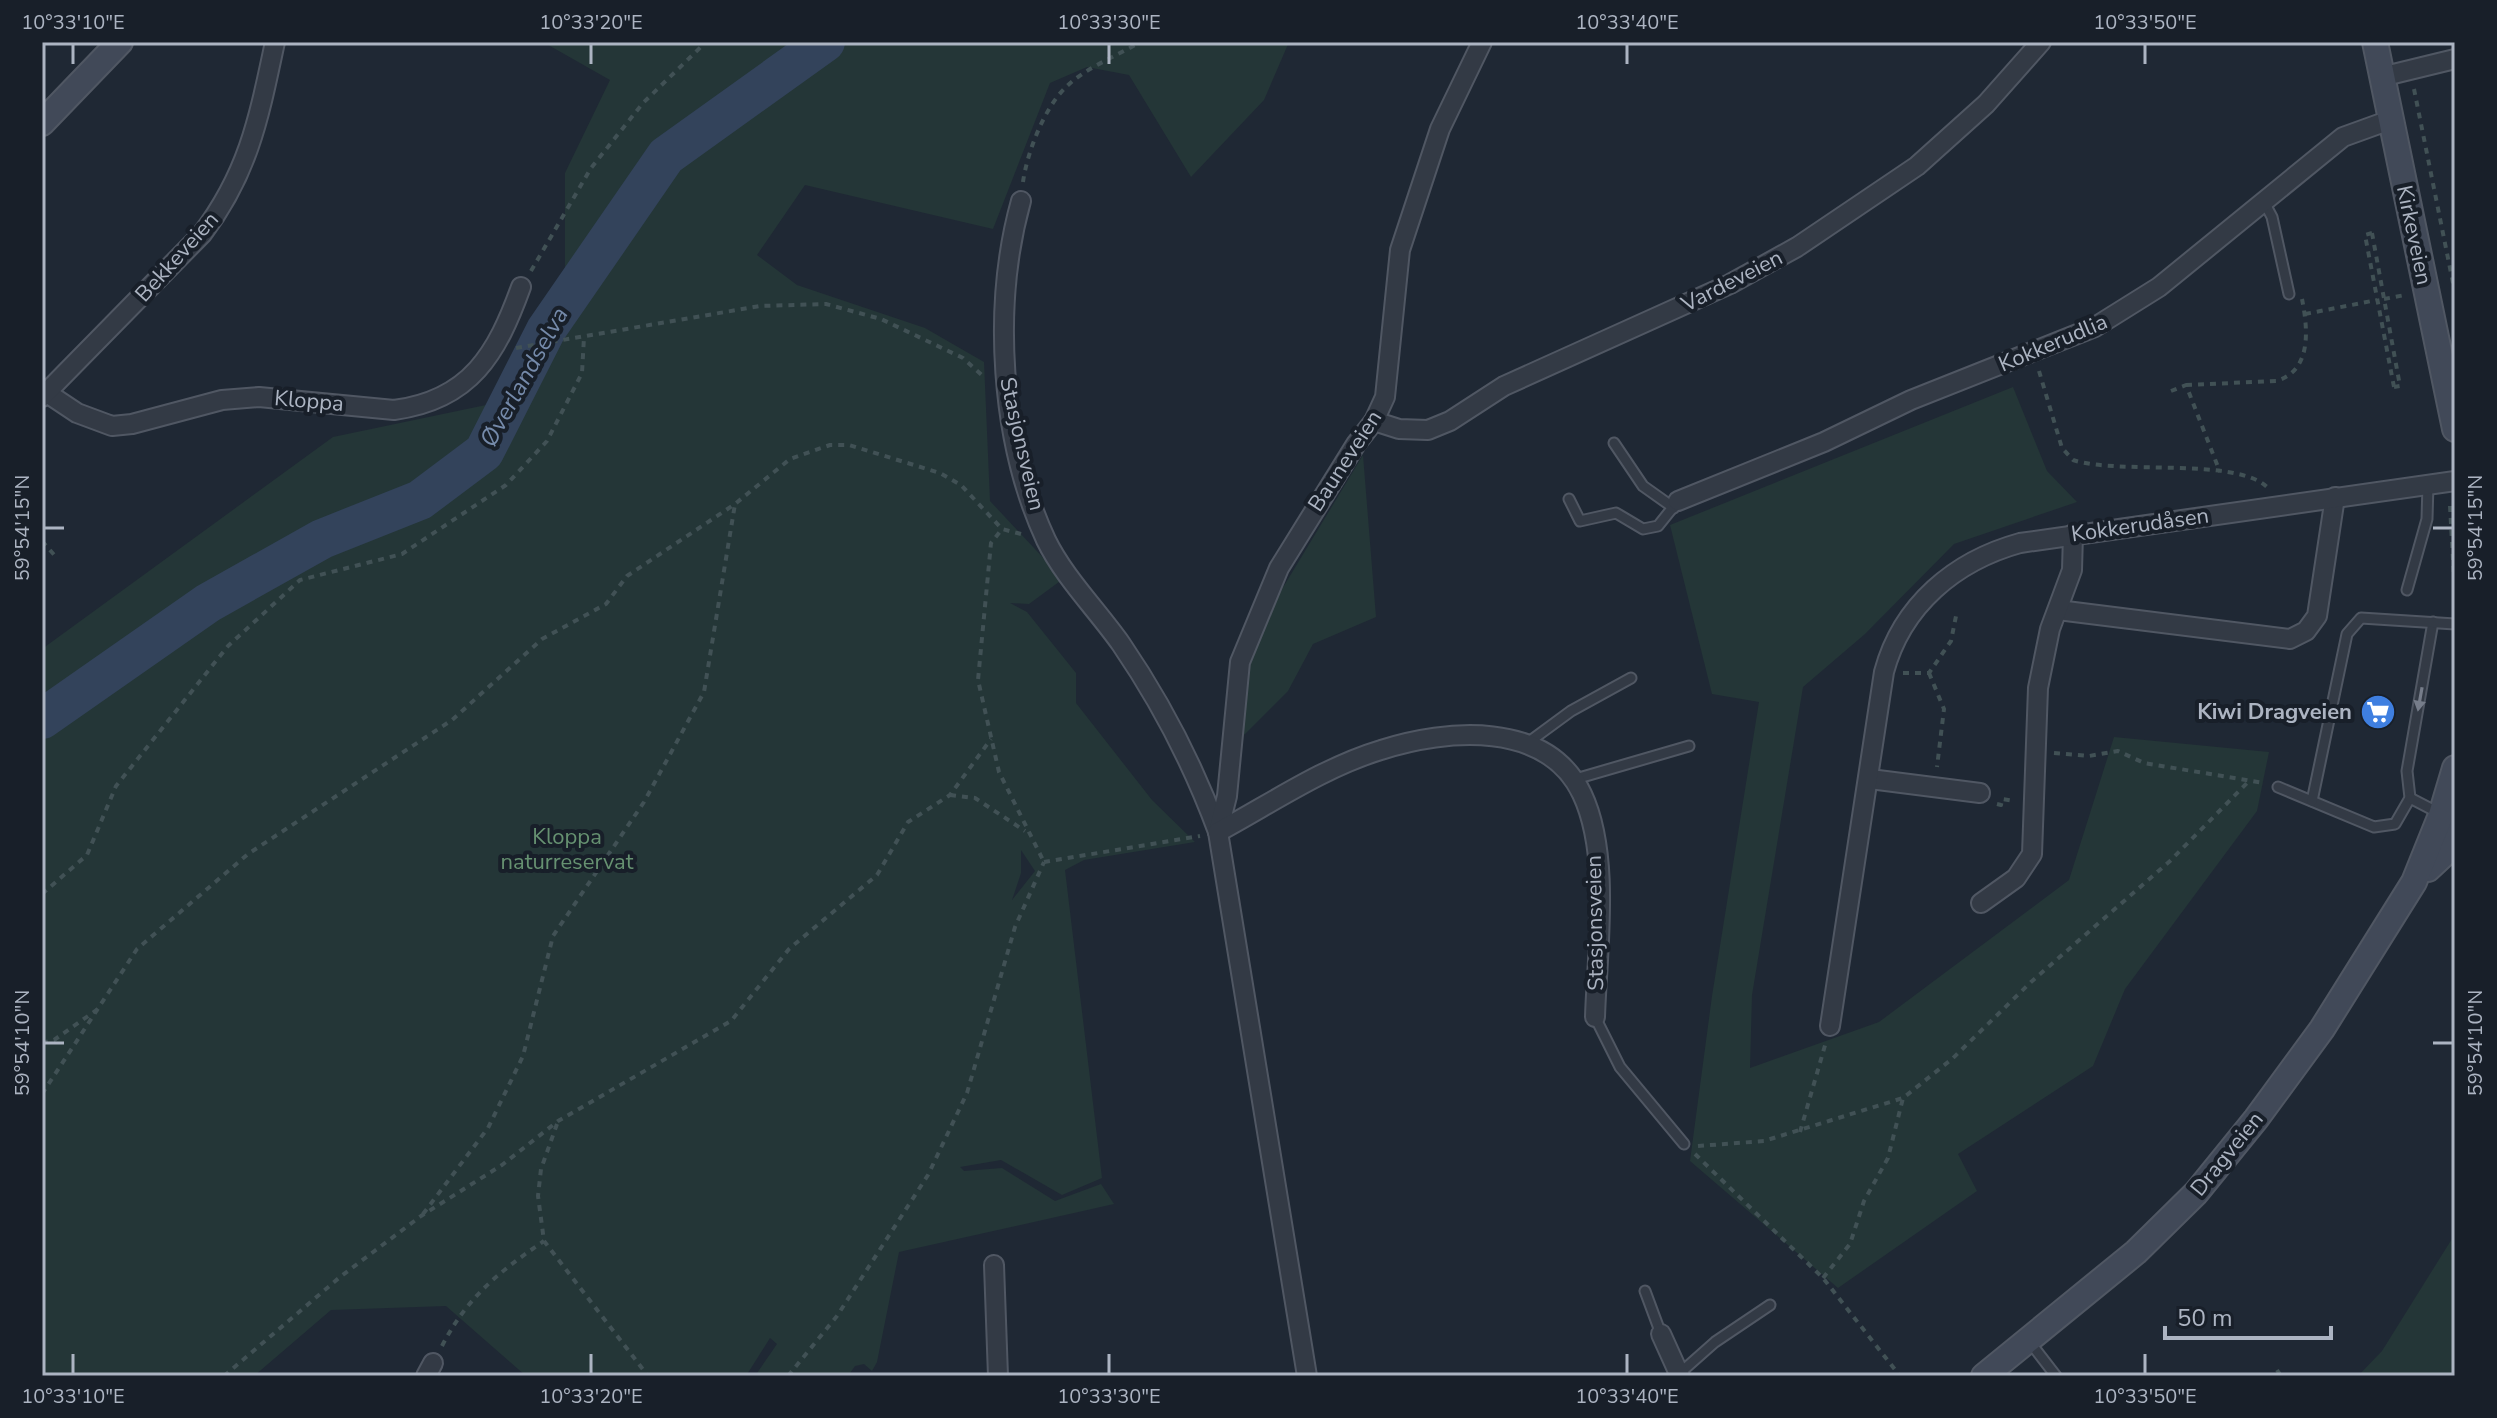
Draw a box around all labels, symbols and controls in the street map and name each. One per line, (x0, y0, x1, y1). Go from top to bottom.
text: 10°33'10"E (21, 9, 125, 36)
text: 10°33'20"E (539, 9, 643, 36)
text: 10°33'30"E (1057, 9, 1161, 36)
text: 10°33'40"E (1575, 9, 1679, 36)
text: 10°33'50"E (2093, 9, 2197, 36)
street label: Kirkeveien (2389, 182, 2439, 288)
street label: Bekkeveien (128, 205, 226, 309)
street label: Vardeveien (1675, 243, 1788, 320)
water label: Øverlandselva (472, 301, 576, 453)
street label: Kokkerudlia (1994, 307, 2112, 379)
street label: Stasjonsveien (992, 374, 1052, 514)
street label: Kloppa (273, 383, 345, 419)
street label: Bauneveien (1301, 405, 1389, 517)
text: 59°54'15"N (9, 475, 36, 581)
text: 59°54'15"N (2462, 475, 2489, 581)
street label: Kokkerudåsen (2069, 500, 2211, 550)
one-way arrow (2414, 687, 2426, 712)
supermarket icon: Kiwi Dragveien (2359, 693, 2397, 731)
place label: Kiwi Dragveien (2197, 697, 2352, 727)
park label: Kloppa naturreservat (501, 822, 634, 877)
street label: Stasjonsveien (1579, 855, 1611, 991)
text: 59°54'10"N (9, 990, 36, 1096)
text: 59°54'10"N (2462, 990, 2489, 1096)
street label: Dragveien (2184, 1105, 2270, 1203)
scale bar (2165, 1290, 2331, 1340)
text: 50 m (2177, 1302, 2233, 1334)
text: 10°33'10"E (21, 1383, 125, 1410)
text: 10°33'20"E (539, 1383, 643, 1410)
text: 10°33'30"E (1057, 1383, 1161, 1410)
text: 10°33'40"E (1575, 1383, 1679, 1410)
text: 10°33'50"E (2093, 1383, 2197, 1410)

